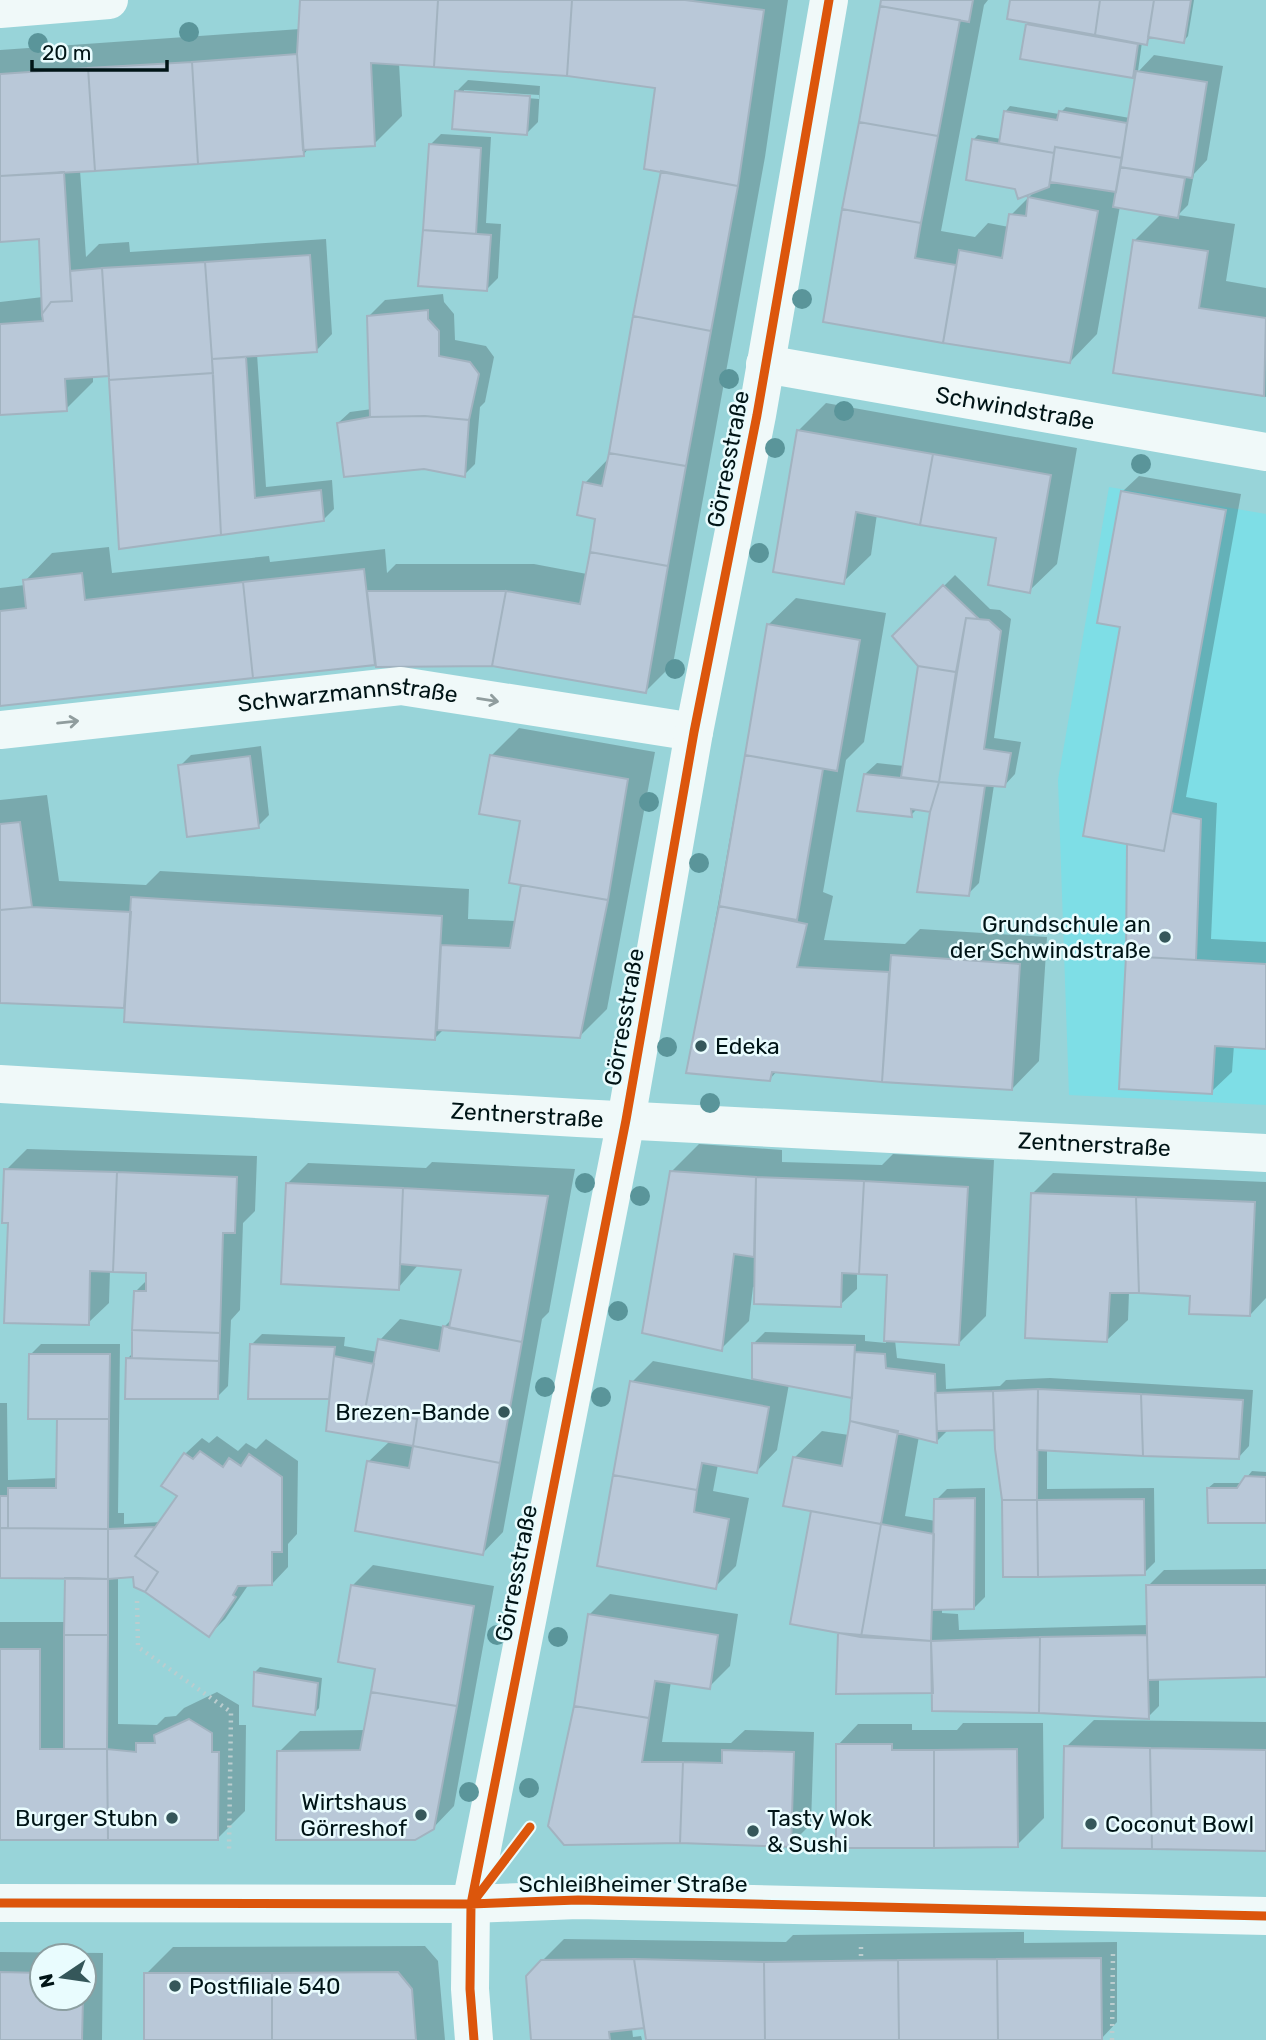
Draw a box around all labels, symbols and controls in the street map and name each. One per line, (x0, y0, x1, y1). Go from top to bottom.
scale bar (32, 28, 166, 72)
text: 20 m (42, 40, 91, 65)
street label: Schwindstraße (933, 380, 1097, 436)
street label: Görresstraße (701, 388, 755, 530)
street label: Schwarzmannstraße (236, 672, 460, 718)
one-way arrow (476, 694, 499, 707)
one-way arrow (56, 716, 79, 729)
place label: Grundschule an der Schwindstraße (950, 910, 1151, 964)
marker: Grundschule an der Schwindstraße (1157, 929, 1173, 945)
street label: Görresstraße (598, 946, 650, 1088)
place label: Edeka (715, 1032, 780, 1060)
marker: Edeka (693, 1038, 709, 1054)
street label: Zentnerstraße (450, 1097, 604, 1133)
street label: Zentnerstraße (1017, 1126, 1172, 1162)
place label: Brezen-Bande (335, 1398, 490, 1426)
marker: Brezen-Bande (496, 1404, 512, 1420)
street label: Görresstraße (489, 1502, 543, 1644)
place label: Wirtshaus Görreshof (300, 1788, 407, 1842)
place label: Burger Stubn (15, 1804, 158, 1832)
place label: Tasty Wok & Sushi (767, 1804, 872, 1858)
marker: Wirtshaus Görreshof (413, 1807, 429, 1823)
marker: Burger Stubn (164, 1810, 180, 1826)
place label: Coconut Bowl (1105, 1810, 1254, 1838)
marker: Coconut Bowl (1083, 1816, 1099, 1832)
marker: Tasty Wok & Sushi (745, 1823, 761, 1839)
street label: Schleißheimer Straße (518, 1870, 748, 1898)
north arrow (28, 1942, 98, 2012)
text: N (34, 1971, 60, 1990)
place label: Postfiliale 540 (189, 1972, 341, 2000)
marker: Postfiliale 540 (167, 1978, 183, 1994)

